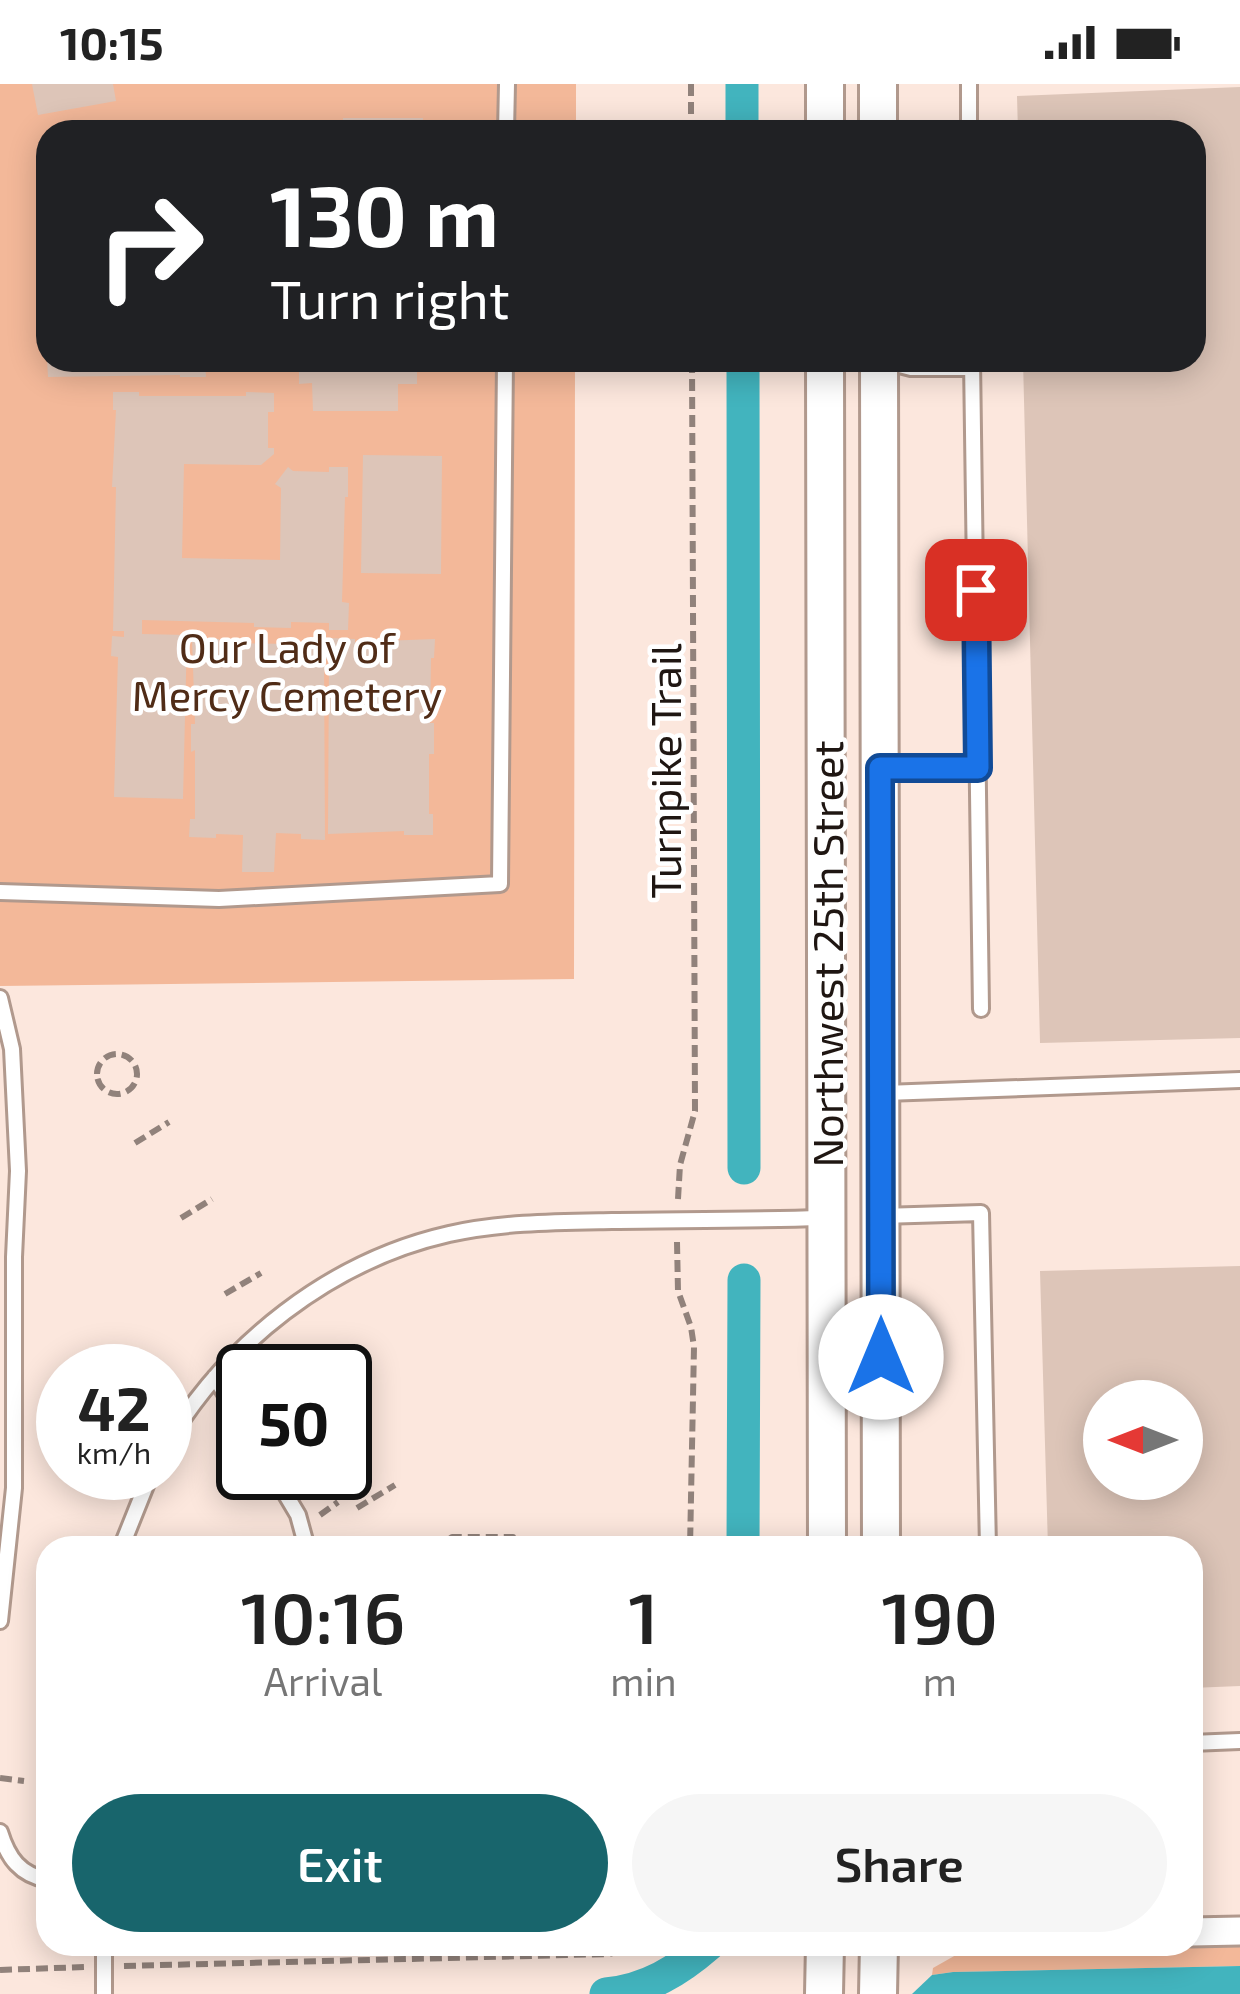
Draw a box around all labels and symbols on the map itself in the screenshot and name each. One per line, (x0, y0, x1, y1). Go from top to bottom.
pin (925, 539, 1027, 641)
park label: Our Lady of Mercy Cemetery (132, 621, 442, 719)
street label: Turnpike Trail (639, 643, 689, 899)
street label: Northwest 25th Street (801, 740, 851, 1168)
position arrow (818, 1294, 944, 1420)
speed limit sign: 50 (216, 1344, 372, 1500)
north arrow (1083, 1380, 1203, 1500)

